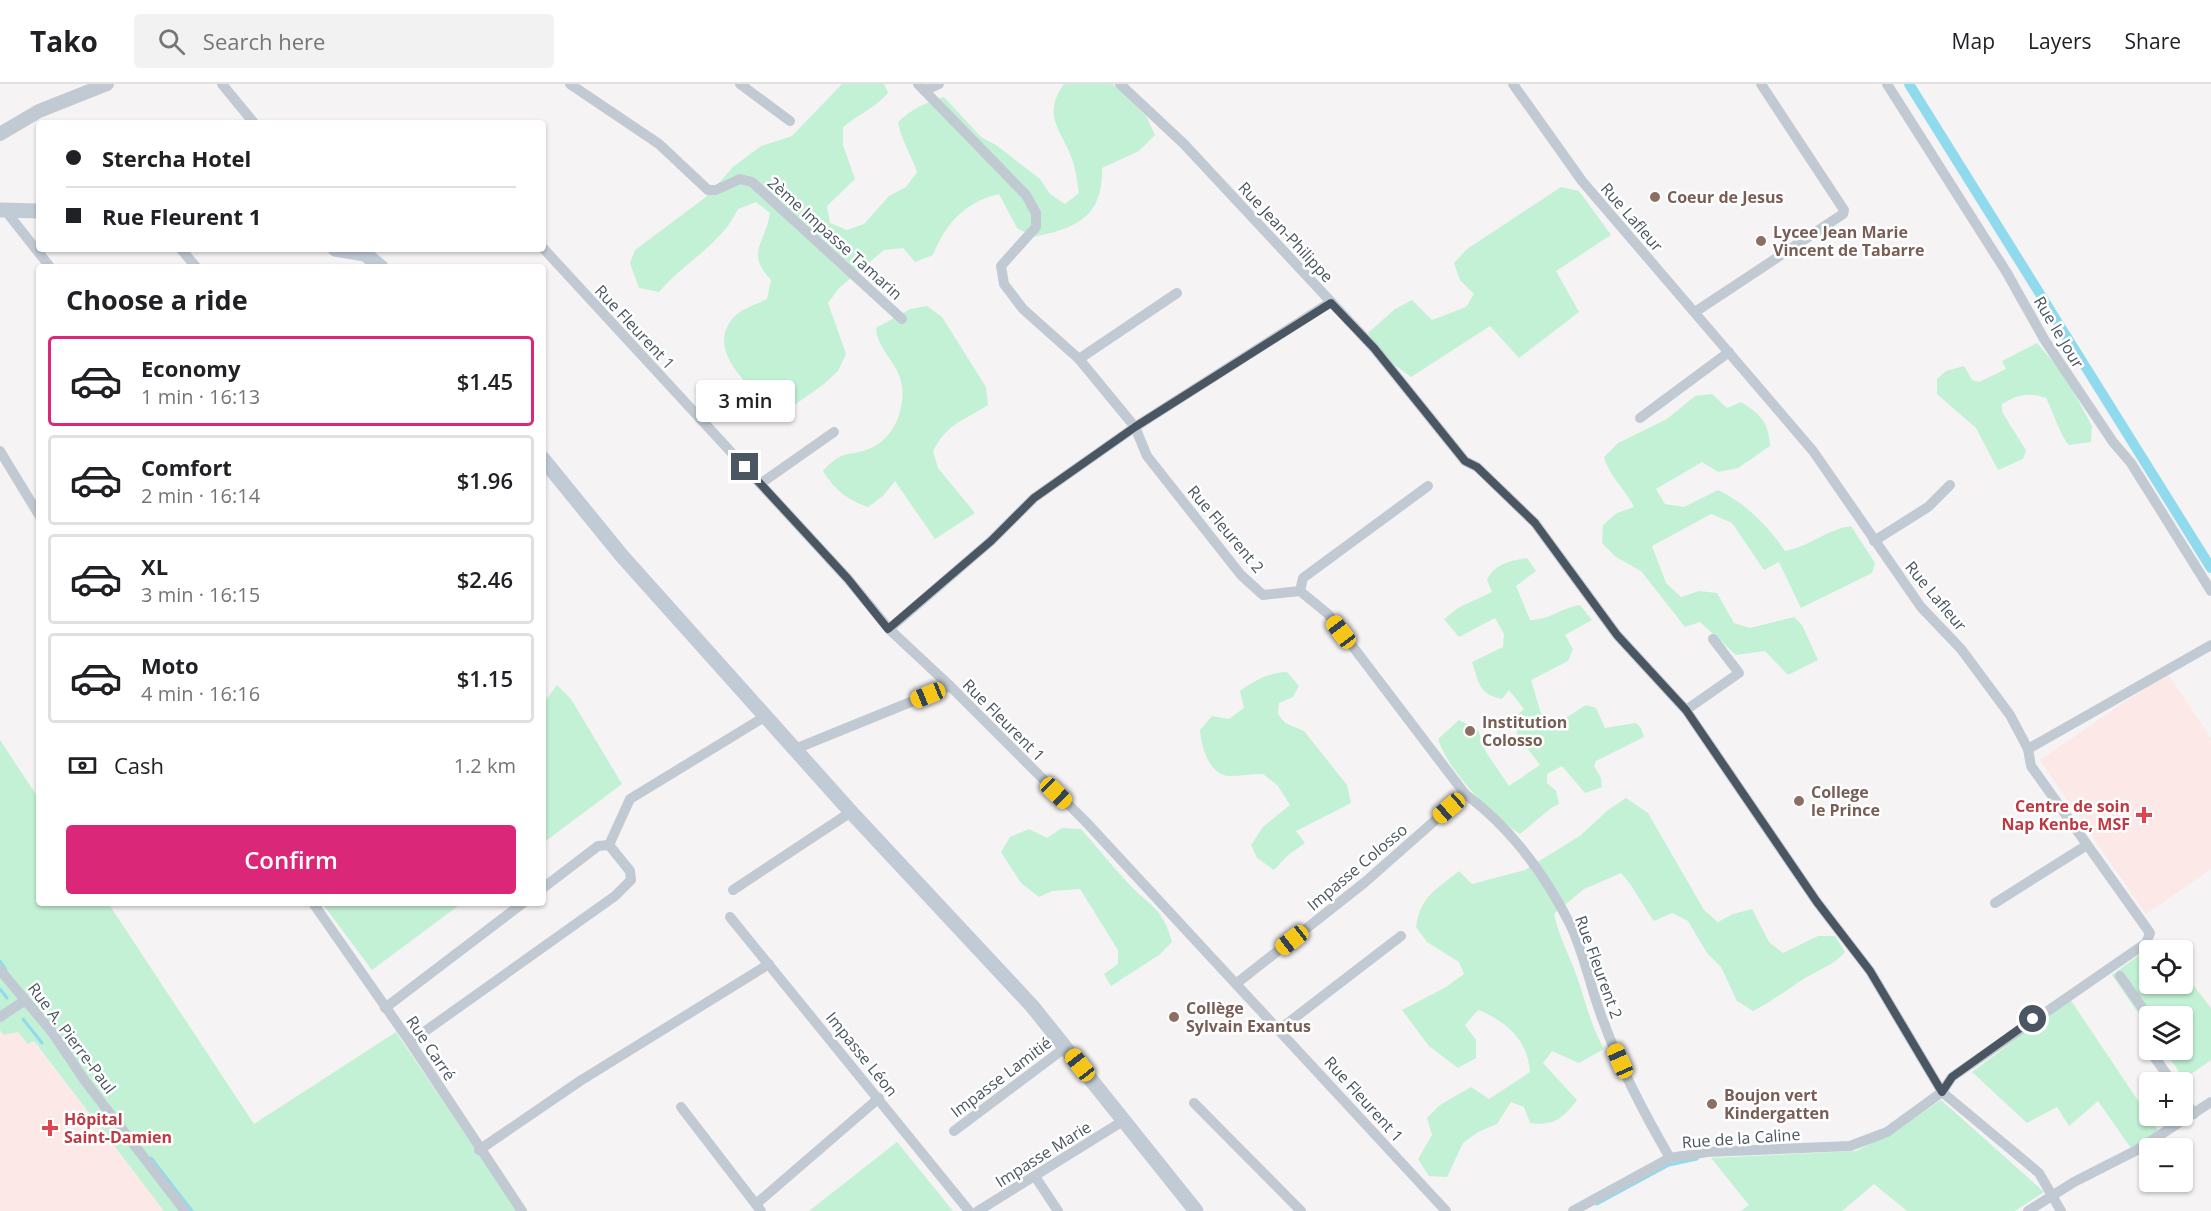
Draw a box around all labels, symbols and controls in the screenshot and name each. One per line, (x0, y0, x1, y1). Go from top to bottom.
search box (134, 14, 554, 68)
text: Tako (30, 22, 98, 60)
icon: search (155, 25, 188, 58)
text: Search here (203, 26, 325, 56)
text: Map (1952, 27, 1995, 55)
text: Layers (2028, 27, 2092, 55)
text: Share (2125, 27, 2181, 55)
text: Stercha Hotel (102, 143, 251, 173)
street label: 2ème Impasse Tamarin (763, 172, 907, 304)
street label: Rue Jean-Philippe (1234, 177, 1338, 287)
street label: Rue Lafleur (1596, 178, 1668, 257)
place label: Coeur de Jesus (1667, 186, 1783, 208)
marker: Coeur de Jesus (1648, 190, 1662, 204)
text: Rue Fleurent 1 (102, 201, 261, 231)
place label: Lycee Jean Marie Vincent de Tabarre (1773, 221, 1925, 261)
marker: Lycee Jean Marie Vincent de Tabarre (1754, 234, 1768, 248)
street label: Rue Fleurent 1 (590, 280, 680, 374)
text: Choose a ride (66, 281, 248, 318)
street label: Rue le Jour (2029, 292, 2089, 372)
text: Economy (141, 353, 240, 383)
icon: car (69, 354, 123, 408)
text: $1.45 (457, 366, 513, 396)
callout: 3 min (696, 380, 795, 422)
text: 1 min · 16:13 (141, 383, 260, 410)
text: 3 min (719, 387, 773, 414)
text: Comfort (141, 452, 232, 482)
icon: car (69, 453, 123, 507)
route end (731, 453, 758, 480)
text: $1.96 (457, 465, 513, 495)
street label: Rue Fleurent 2 (1183, 480, 1269, 578)
text: 2 min · 16:14 (141, 482, 260, 509)
text: XL (141, 551, 168, 581)
icon: car (69, 552, 123, 606)
street label: Rue Lafleur (1900, 556, 1972, 636)
text: $2.46 (457, 564, 513, 594)
text: 3 min · 16:15 (141, 581, 260, 608)
car (1323, 612, 1359, 652)
text: Moto (141, 650, 199, 680)
icon: car (69, 651, 123, 705)
text: $1.15 (457, 663, 513, 693)
street label: Rue Fleurent 1 (958, 674, 1050, 766)
text: 4 min · 16:16 (141, 680, 260, 707)
car (908, 680, 948, 710)
place label: Institution Colosso (1482, 711, 1567, 751)
marker: Institution Colosso (1463, 724, 1477, 738)
icon: cash (66, 749, 99, 782)
text: Cash (114, 750, 164, 780)
text: 1.2 km (454, 752, 516, 779)
car (1037, 774, 1075, 812)
place label: College le Prince (1811, 781, 1880, 821)
car (1430, 789, 1468, 827)
marker: College le Prince (1792, 794, 1806, 808)
place label: Centre de soin Nap Kenbe, MSF (2001, 795, 2130, 835)
marker: Centre de soin Nap Kenbe, MSF (2135, 806, 2153, 824)
street label: Impasse Colosso (1302, 819, 1412, 915)
button: Confirm (66, 825, 516, 894)
street label: Rue Fleurent 2 (1570, 912, 1628, 1022)
car (1272, 922, 1312, 958)
map controls (2139, 940, 2193, 1192)
button: locate (2139, 940, 2193, 994)
street label: Rue A. Pierre-Paul (23, 978, 121, 1098)
place label: Collège Sylvain Exantus (1186, 997, 1311, 1037)
route start (2019, 1005, 2046, 1032)
button: layers (2139, 1006, 2193, 1060)
street label: Impasse Léon (821, 1007, 903, 1101)
marker: Collège Sylvain Exantus (1167, 1010, 1181, 1024)
street label: Rue Carré (401, 1011, 461, 1085)
street label: Impasse Lamitié (946, 1032, 1056, 1122)
car (1604, 1041, 1636, 1081)
car (1062, 1045, 1098, 1085)
street label: Rue Fleurent 1 (1320, 1051, 1408, 1147)
button: + (2139, 1072, 2193, 1126)
place label: Boujon vert Kindergatten (1724, 1084, 1829, 1124)
marker: Boujon vert Kindergatten (1705, 1097, 1719, 1111)
place label: Hôpital Saint-Damien (64, 1108, 172, 1148)
street label: Impasse Marie (991, 1116, 1095, 1192)
marker: Hôpital Saint-Damien (41, 1119, 59, 1137)
street label: Rue de la Caline (1681, 1123, 1801, 1153)
button: − (2139, 1138, 2193, 1192)

